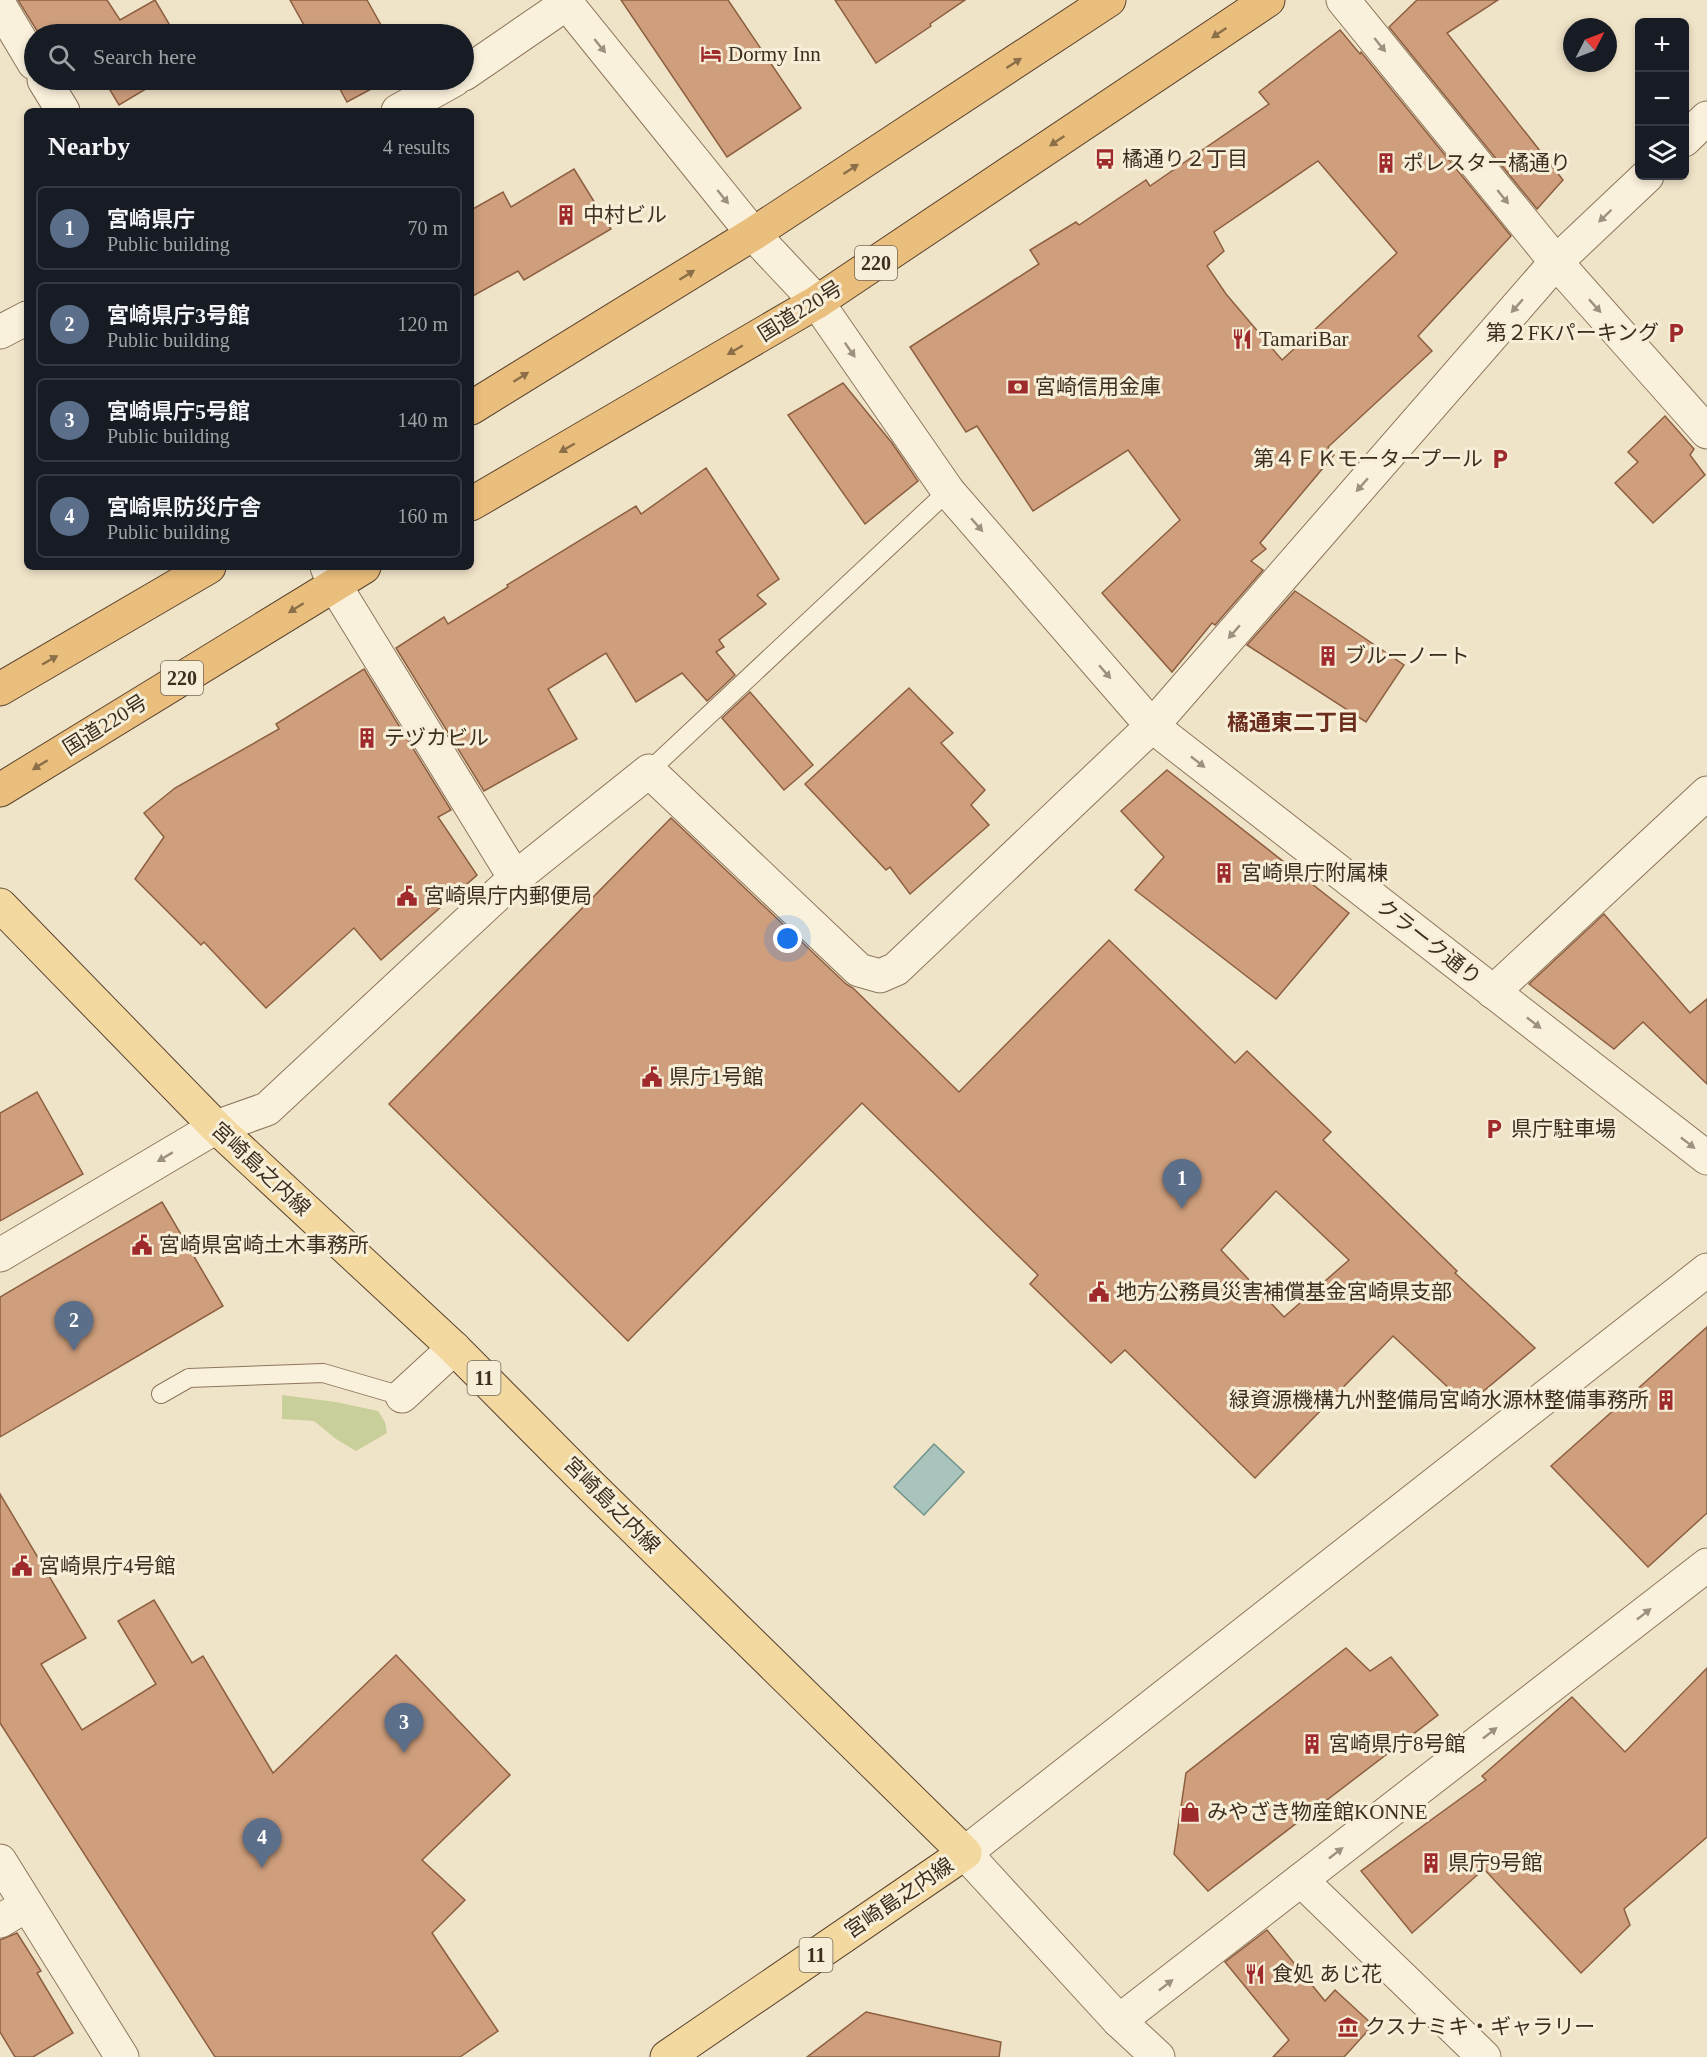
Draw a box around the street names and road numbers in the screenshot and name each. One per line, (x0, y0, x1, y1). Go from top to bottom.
road number: 220 (855, 246, 897, 280)
street label: 国道220号 (754, 276, 846, 346)
road number: 220 (161, 661, 203, 695)
street label: 国道220号 (59, 690, 151, 760)
street label: クラーク通り (1372, 894, 1486, 990)
street label: 宮崎島之内線 (207, 1117, 315, 1221)
road number: 11 (468, 1361, 500, 1395)
street label: 宮崎島之内線 (559, 1452, 665, 1558)
street label: 宮崎島之内線 (840, 1853, 958, 1943)
road number: 11 (800, 1938, 832, 1972)

